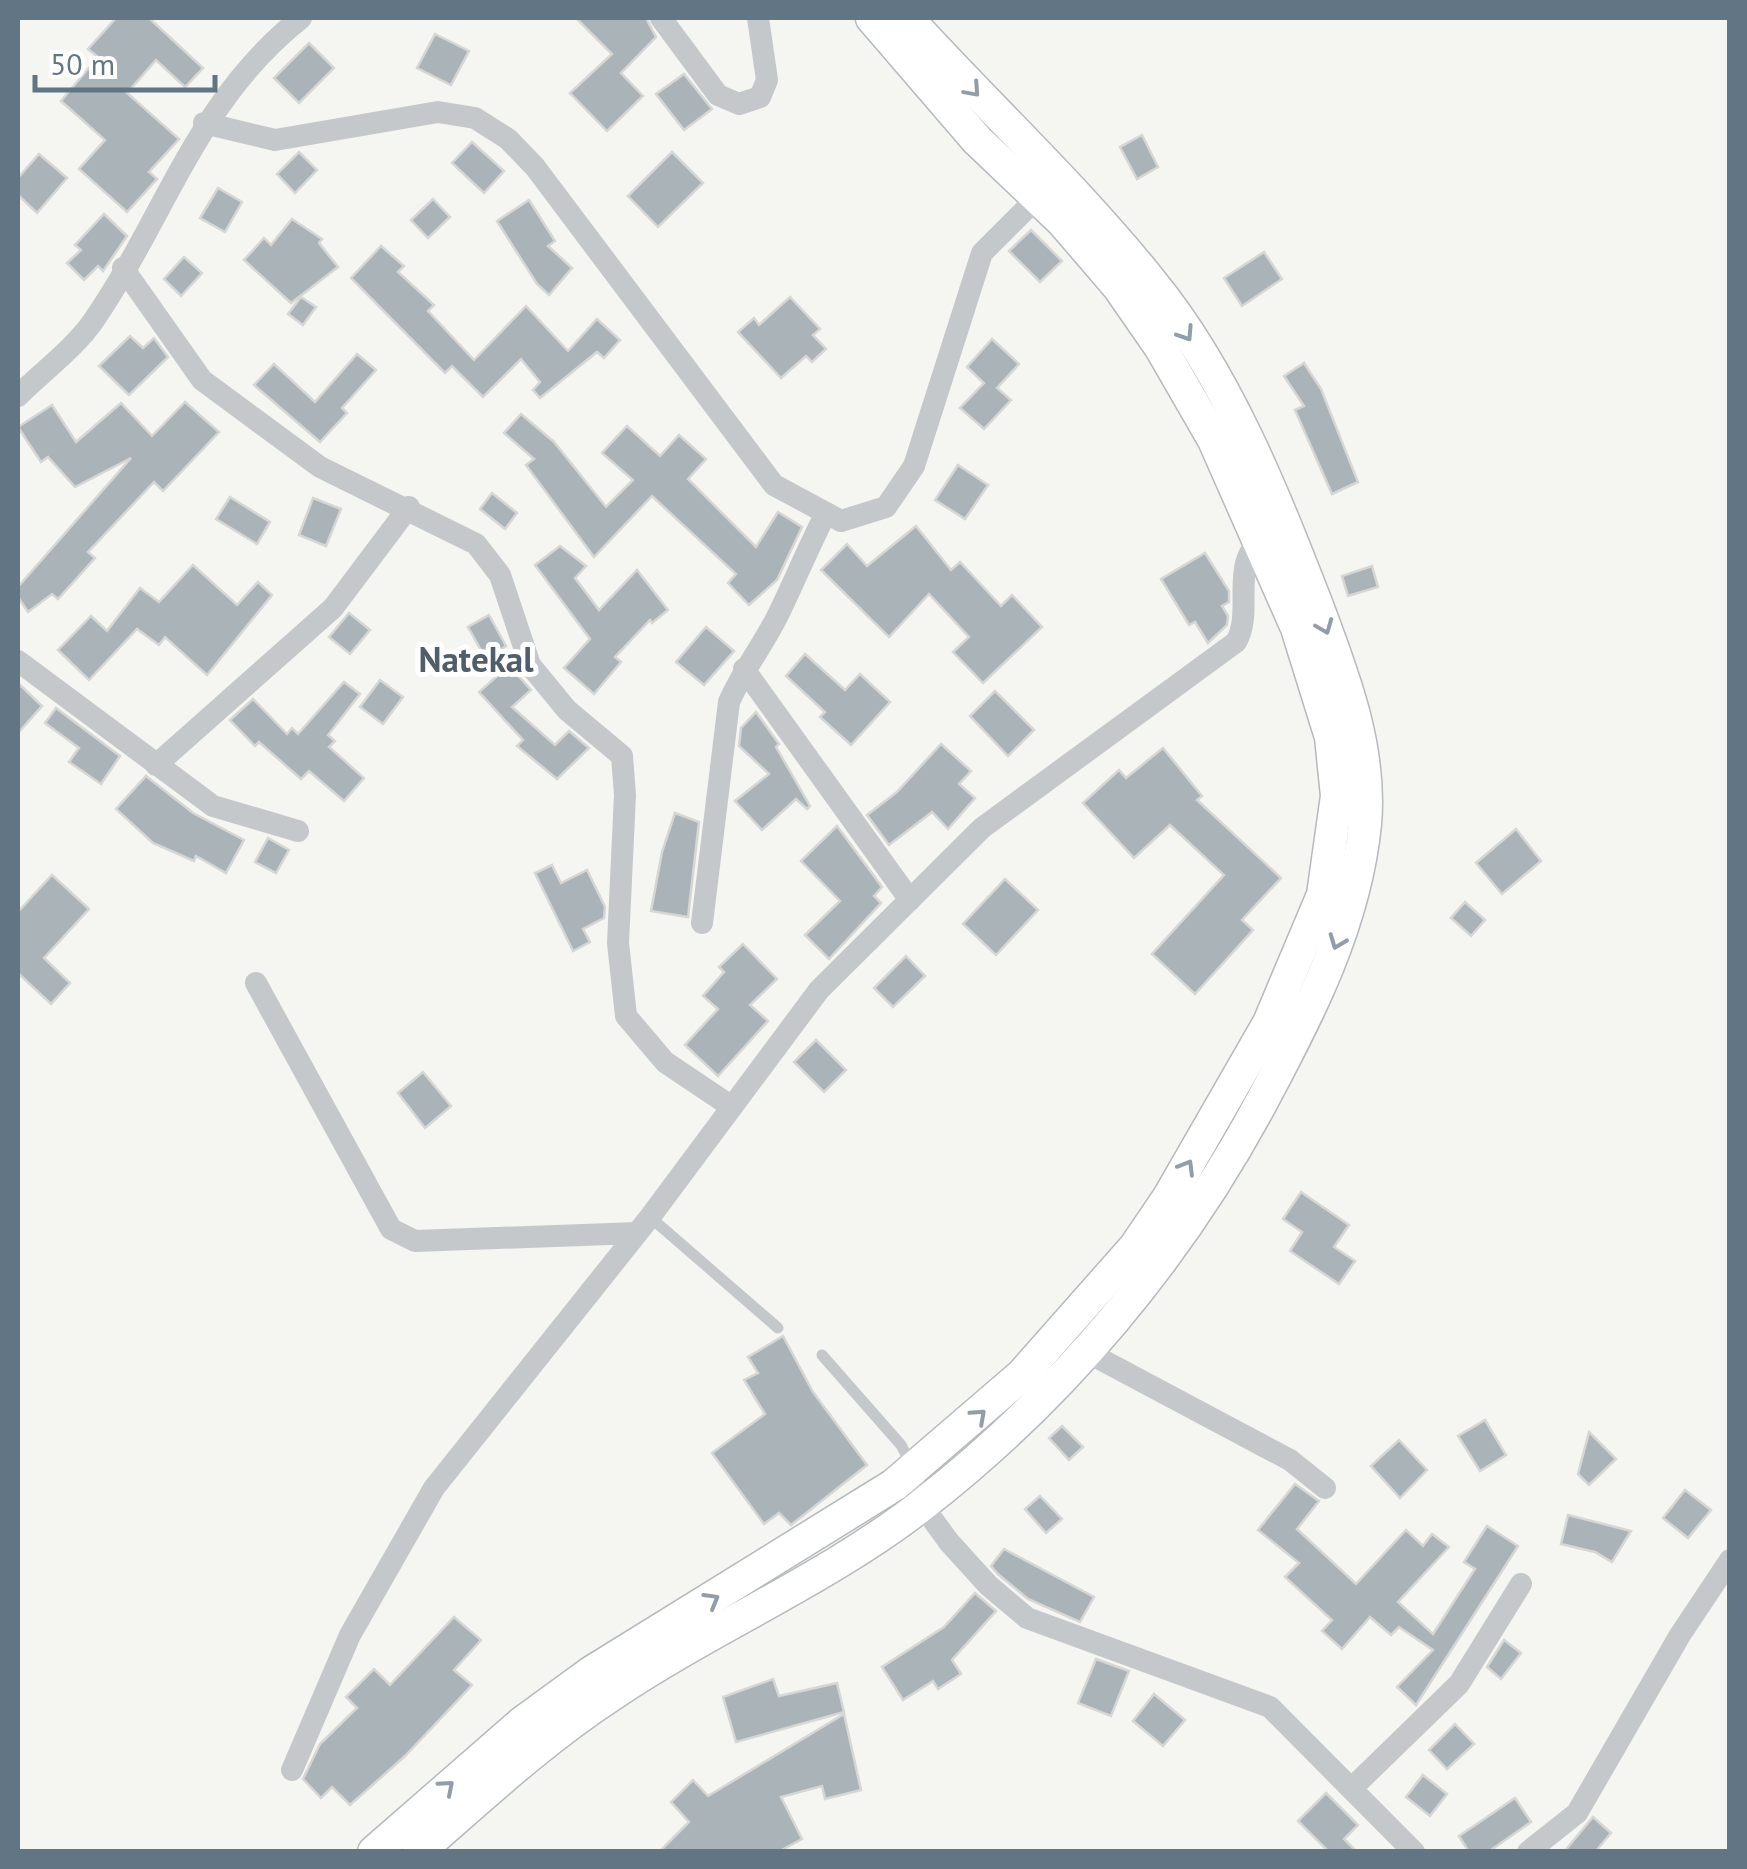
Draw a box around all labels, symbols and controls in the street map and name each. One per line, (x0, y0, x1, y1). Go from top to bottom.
scale bar (35, 30, 215, 92)
text: 50 m (50, 44, 115, 83)
one-way arrow (961, 78, 979, 97)
one-way arrow (1174, 323, 1193, 341)
one-way arrow (1313, 617, 1333, 635)
district label: Natekal (418, 636, 534, 682)
one-way arrow (1329, 933, 1349, 950)
one-way arrow (1175, 1160, 1194, 1178)
one-way arrow (967, 1409, 986, 1427)
one-way arrow (701, 1593, 719, 1612)
one-way arrow (435, 1780, 454, 1798)

